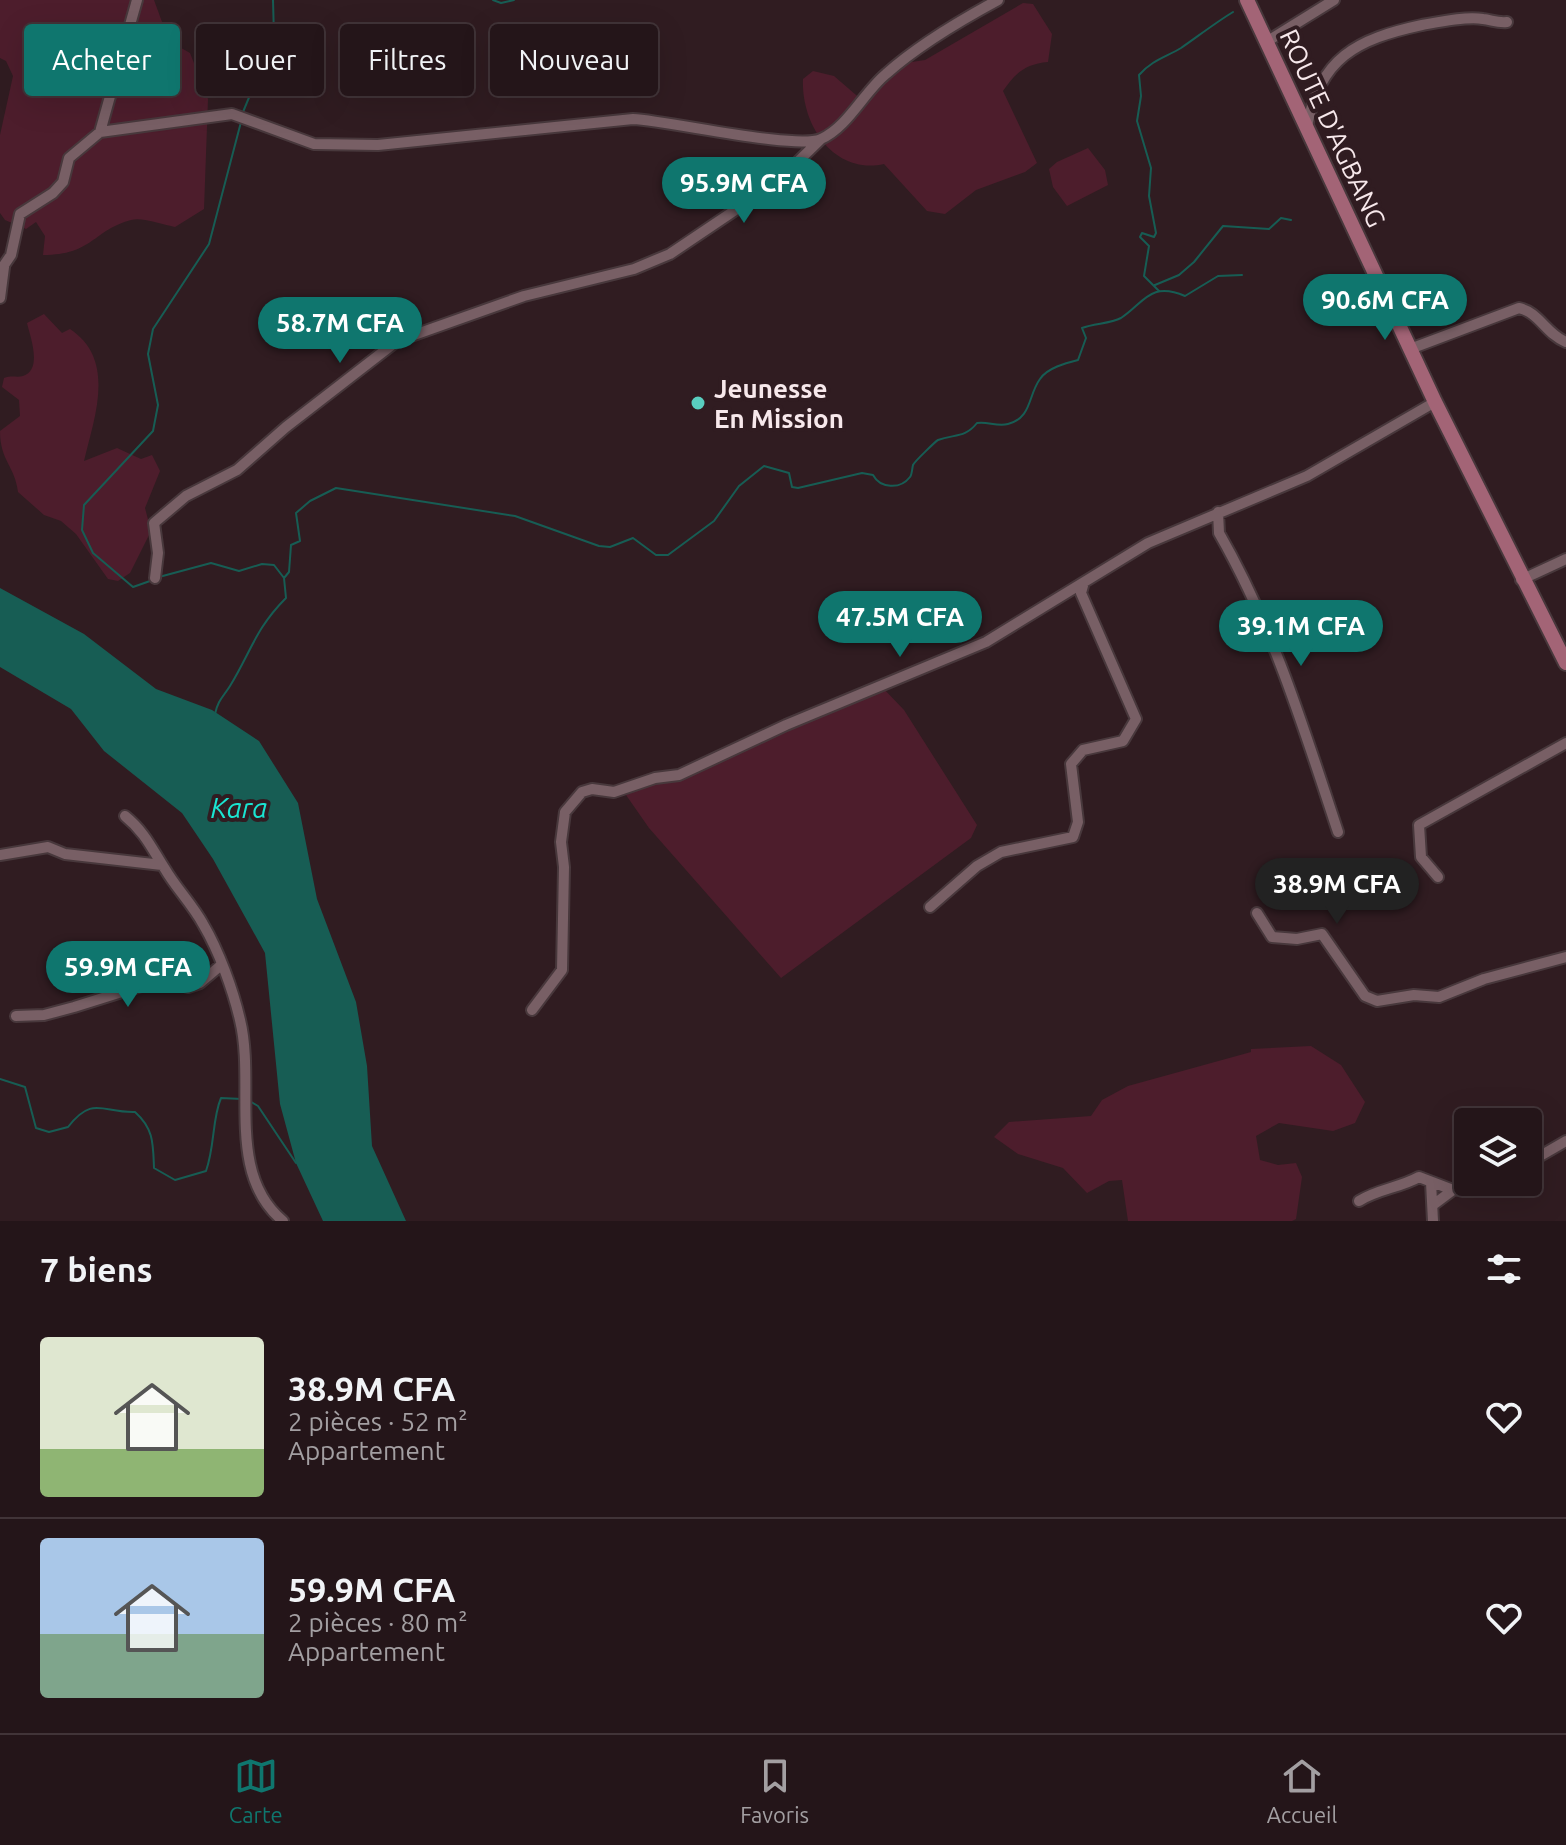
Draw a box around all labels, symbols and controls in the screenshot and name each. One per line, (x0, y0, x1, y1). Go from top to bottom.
chip: Acheter (24, 24, 180, 96)
chip: Louer (196, 24, 324, 96)
chip: Filtres (340, 24, 474, 96)
chip: Nouveau (490, 24, 658, 96)
street label: ROUTE D'AGBANG (1274, 25, 1392, 231)
pin: 95.9M CFA (652, 157, 836, 225)
text: 95.9M CFA (680, 168, 808, 197)
pin: 90.6M CFA (1293, 274, 1477, 342)
text: 90.6M CFA (1321, 285, 1449, 314)
pin: 58.7M CFA (248, 297, 432, 365)
text: 58.7M CFA (276, 308, 404, 337)
place label: Jeunesse En Mission (714, 374, 844, 433)
marker: Jeunesse En Mission (689, 394, 707, 412)
pin: 47.5M CFA (808, 591, 992, 659)
pin: 39.1M CFA (1209, 600, 1393, 668)
text: 47.5M CFA (836, 602, 964, 631)
text: 39.1M CFA (1237, 611, 1365, 640)
water label: Kara (210, 792, 268, 823)
pin: 38.9M CFA (1245, 858, 1429, 926)
text: 38.9M CFA (1273, 869, 1401, 898)
pin: 59.9M CFA (36, 941, 220, 1009)
text: 59.9M CFA (64, 952, 192, 981)
map controls (1454, 1108, 1542, 1196)
button: layers (1454, 1108, 1542, 1196)
icon: filters (1482, 1247, 1526, 1291)
text: 7 biens (40, 1250, 153, 1288)
icon: home (104, 1369, 200, 1465)
text: 38.9M CFA (288, 1369, 455, 1407)
icon: heart (1482, 1395, 1526, 1439)
text: 2 pièces · 52 m² (288, 1407, 468, 1436)
text: Appartement (288, 1436, 445, 1465)
icon: home (104, 1570, 200, 1666)
text: 59.9M CFA (288, 1570, 455, 1608)
icon: heart (1482, 1596, 1526, 1640)
text: 2 pièces · 80 m² (288, 1608, 468, 1637)
text: Appartement (288, 1637, 445, 1666)
tab: Carte (229, 1754, 283, 1827)
tab: Favoris (740, 1754, 809, 1827)
tab: Accueil (1267, 1754, 1337, 1827)

